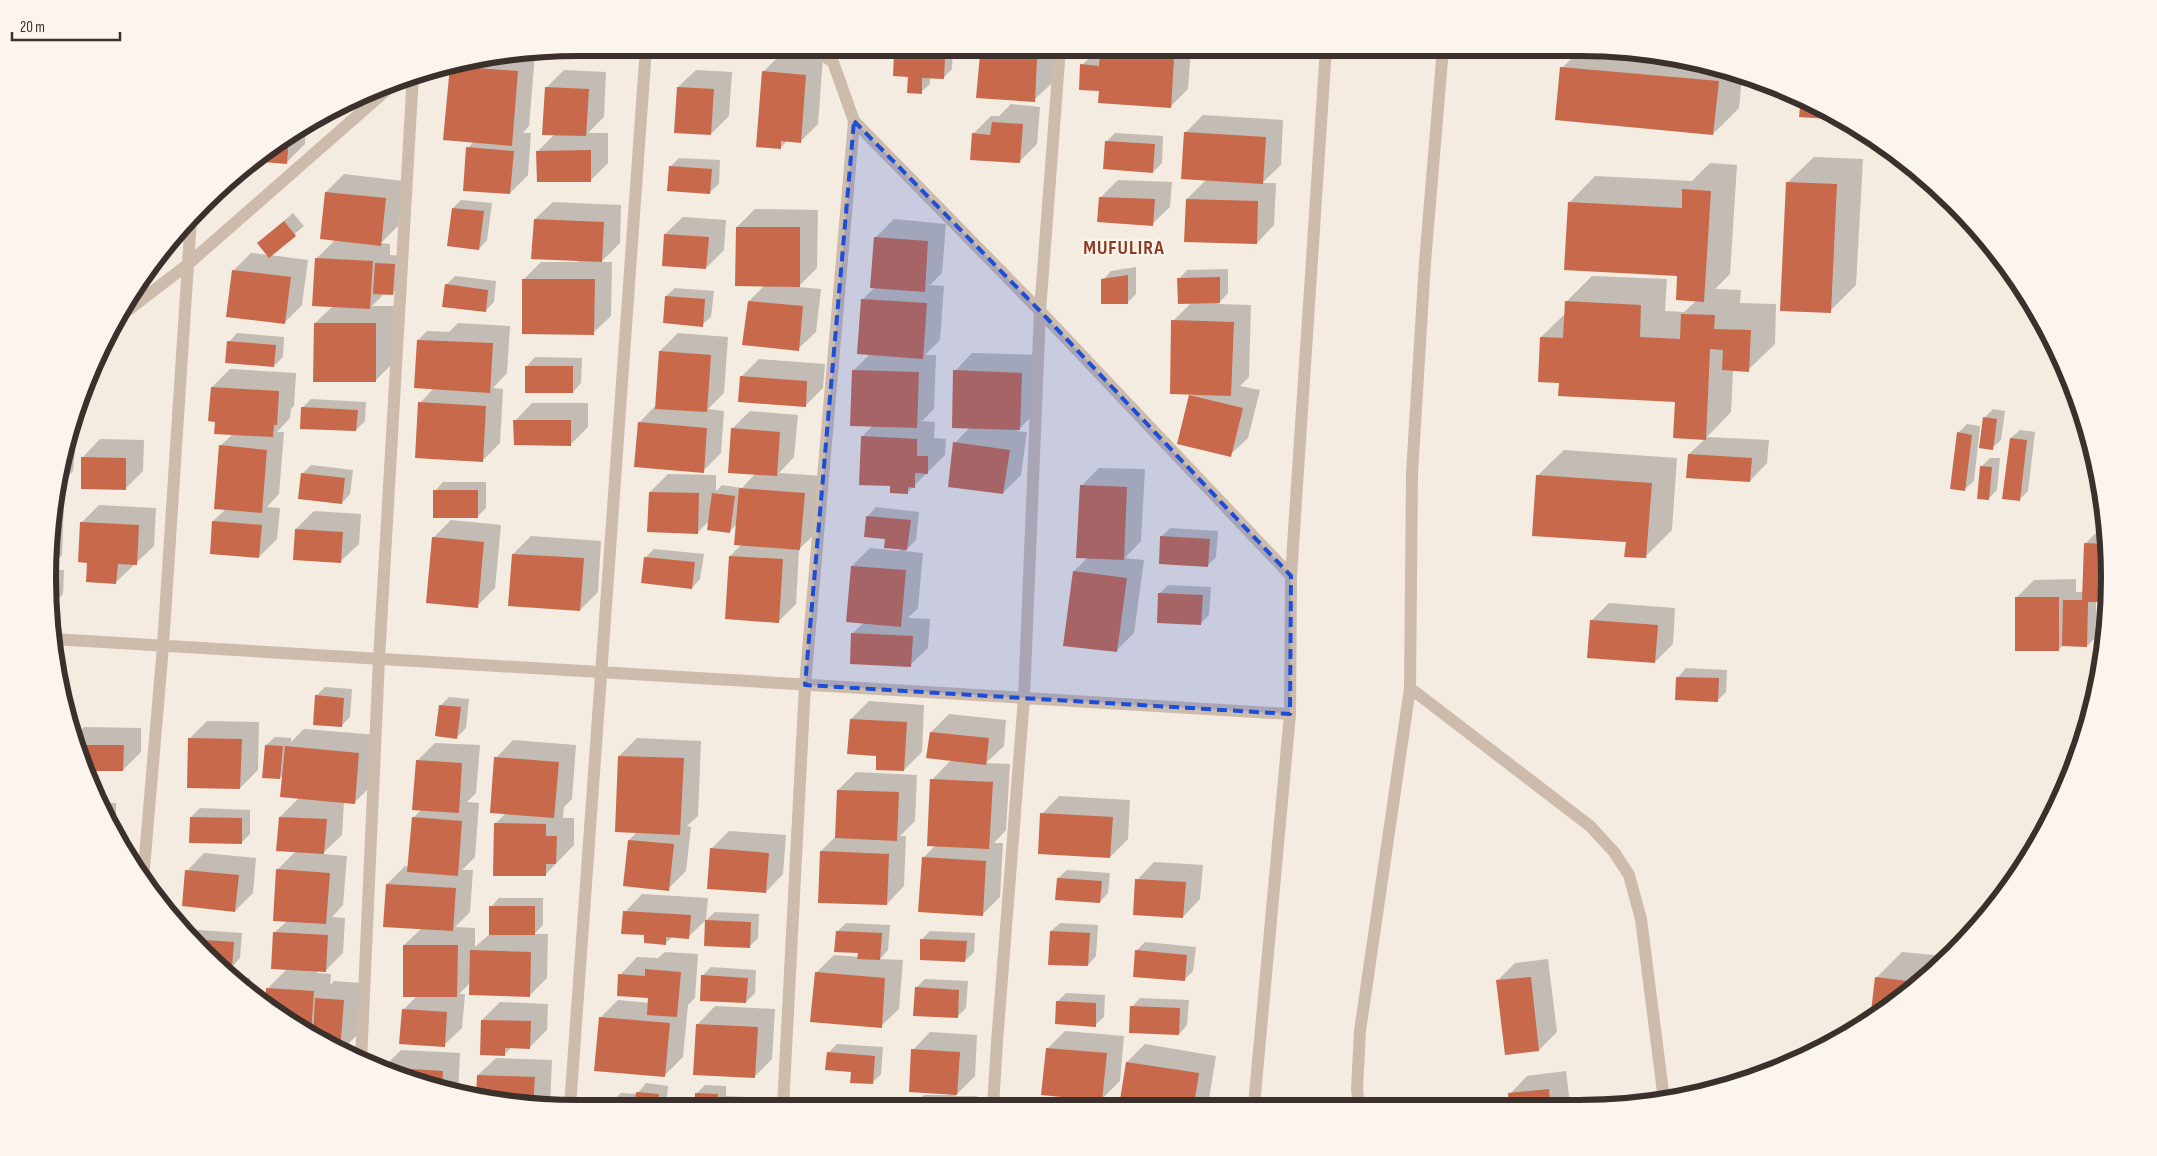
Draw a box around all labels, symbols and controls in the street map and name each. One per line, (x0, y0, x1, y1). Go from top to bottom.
scale bar (12, 10, 120, 42)
text: 20 m (20, 18, 45, 37)
district label: MUFULIRA (1083, 236, 1165, 260)

